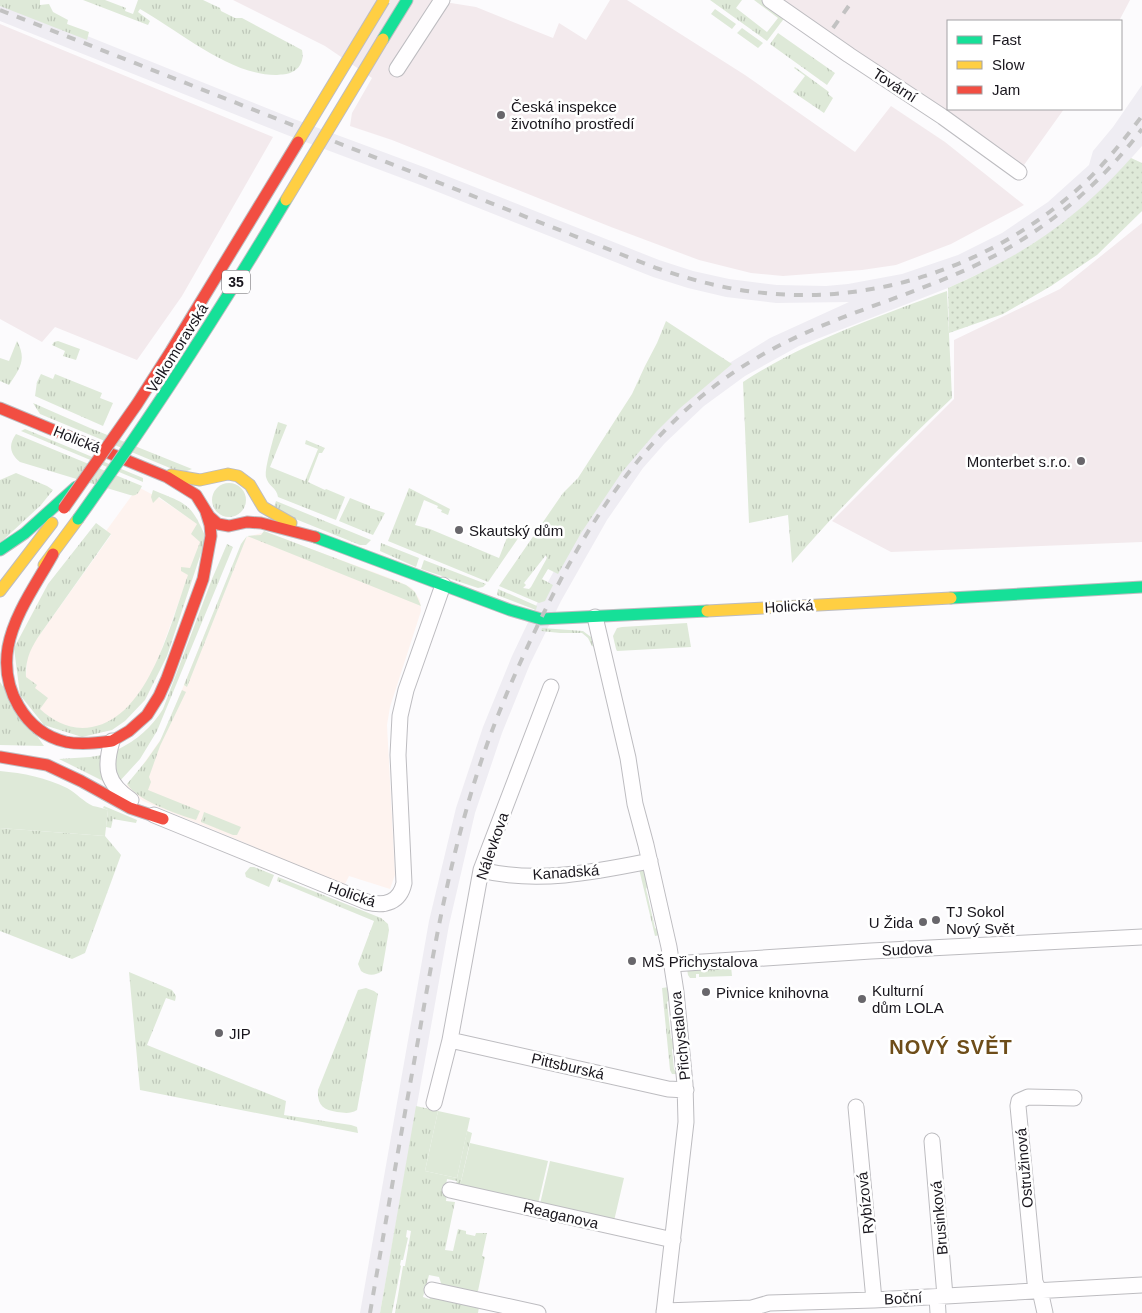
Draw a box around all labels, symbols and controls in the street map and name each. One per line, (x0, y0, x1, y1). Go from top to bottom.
legend (947, 20, 1122, 110)
text: Fast (992, 31, 1022, 48)
text: Slow (992, 56, 1025, 73)
street label: Tovární (870, 64, 921, 106)
text: Jam (992, 81, 1020, 98)
place label: Česká inspekce životního prostředí (511, 98, 635, 132)
marker: Česká inspekce životního prostředí (495, 109, 507, 121)
road number: 35 (222, 270, 250, 294)
street label: Velkomoravská (143, 300, 212, 396)
street label: Holická (51, 422, 104, 456)
place label: Monterbet s.r.o. (967, 453, 1071, 470)
marker: Monterbet s.r.o. (1075, 455, 1087, 467)
place label: Skautský dům (469, 522, 563, 539)
marker: Skautský dům (453, 524, 465, 536)
street label: Holická (764, 596, 815, 616)
street label: Nálevkova (473, 810, 512, 882)
street label: Kanadská (532, 861, 601, 883)
street label: Holická (326, 878, 379, 910)
place label: TJ Sokol Nový Svět (946, 903, 1015, 937)
place label: U Žida (869, 914, 914, 931)
marker: TJ Sokol Nový Svět (930, 914, 942, 926)
marker: U Žida (917, 916, 929, 928)
street label: Sudova (881, 939, 934, 959)
place label: MŠ Přichystalova (642, 953, 759, 970)
marker: MŠ Přichystalova (626, 955, 638, 967)
place label: Kulturní dům LOLA (872, 982, 944, 1016)
place label: Pivnice knihovna (716, 984, 829, 1001)
marker: Pivnice knihovna (700, 986, 712, 998)
street label: Přichystalova (667, 990, 693, 1081)
marker: Kulturní dům LOLA (856, 993, 868, 1005)
place label: JIP (229, 1025, 251, 1042)
marker: JIP (213, 1027, 225, 1039)
district label: NOVÝ SVĚT (889, 1035, 1013, 1058)
street label: Pittsburská (530, 1049, 607, 1083)
street label: Ostružinová (1012, 1127, 1036, 1209)
street label: Rybízová (853, 1170, 877, 1235)
street label: Brusinková (927, 1180, 951, 1256)
street label: Reaganova (522, 1198, 601, 1232)
street label: Boční (883, 1288, 923, 1307)

